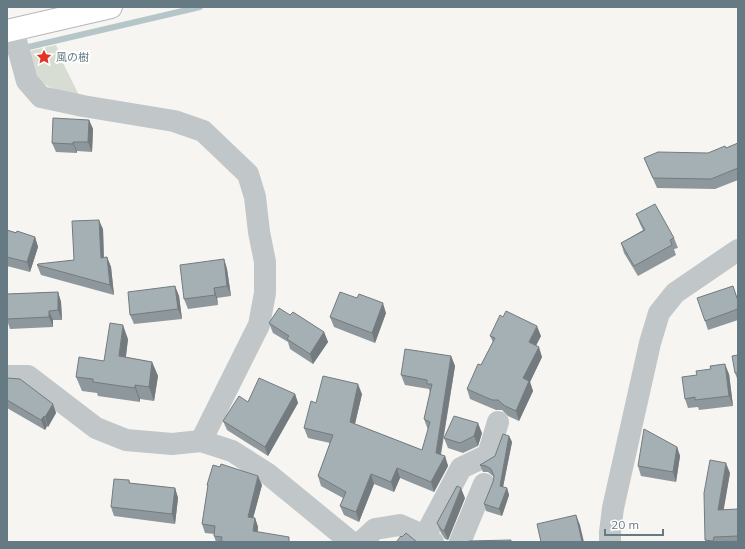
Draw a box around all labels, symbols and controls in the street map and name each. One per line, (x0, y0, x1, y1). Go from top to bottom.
place icon: 風の樹 (35, 48, 53, 66)
place label: 風の樹 (56, 50, 89, 64)
scale bar (605, 511, 663, 537)
text: 20 m (611, 517, 639, 532)

